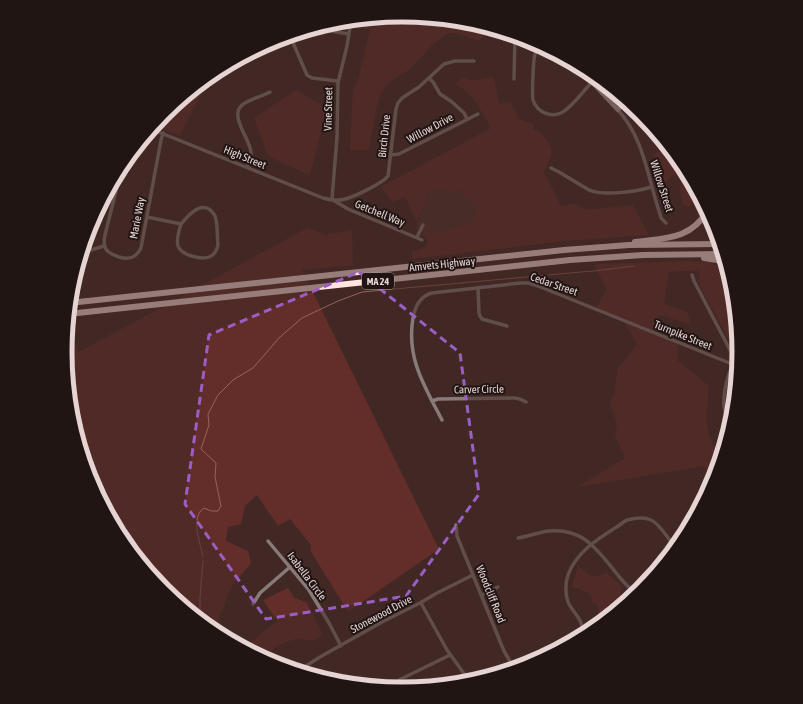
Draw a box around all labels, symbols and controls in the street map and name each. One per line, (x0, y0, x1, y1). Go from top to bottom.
street label: Vine Street (322, 87, 334, 131)
street label: Willow Drive (405, 111, 455, 145)
street label: Birch Drive (376, 114, 392, 158)
street label: High Street (222, 143, 268, 171)
street label: Willow Street (648, 159, 676, 213)
street label: Marie Way (127, 196, 147, 240)
street label: Getchell Way (353, 198, 407, 229)
street label: Amvets Highway (408, 255, 476, 273)
street label: Cedar Street (529, 270, 579, 298)
road number: MA 24 (362, 273, 394, 289)
street label: Turnpike Street (652, 318, 714, 352)
street label: Carver Circle (454, 383, 504, 395)
street label: Isabella Circle (285, 550, 329, 602)
street label: Woodcliff Road (474, 563, 508, 625)
street label: Stonewood Drive (348, 593, 414, 635)

